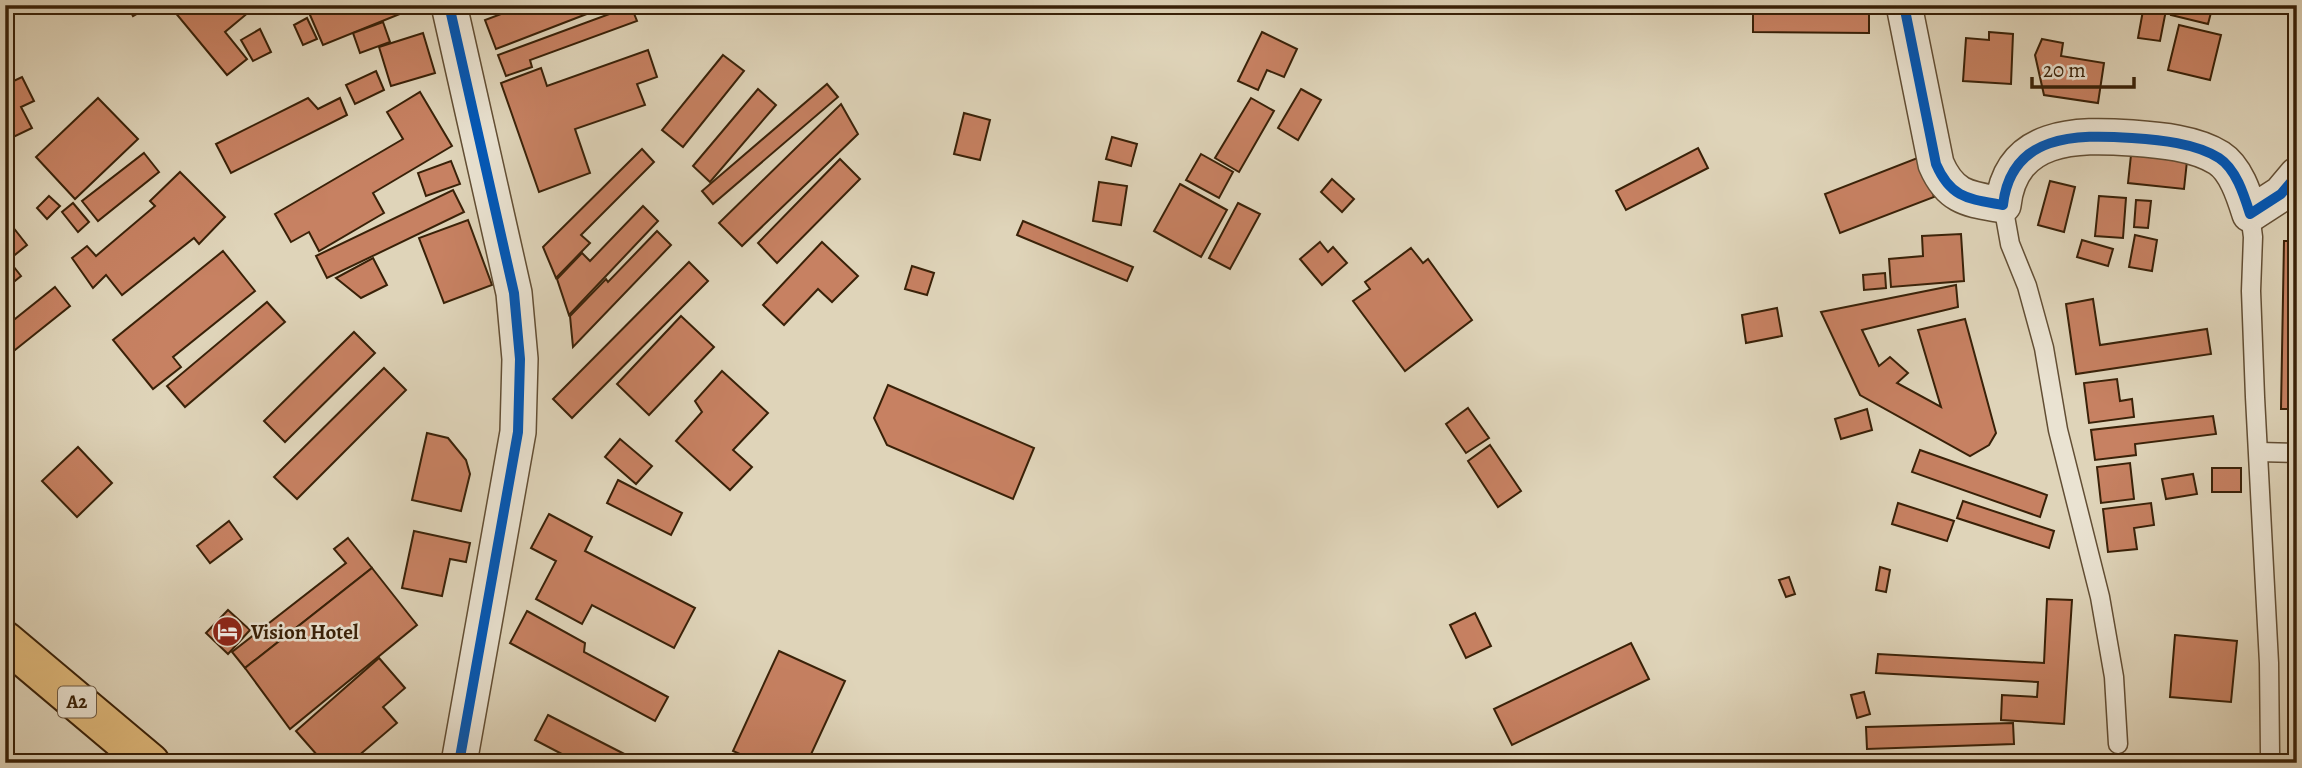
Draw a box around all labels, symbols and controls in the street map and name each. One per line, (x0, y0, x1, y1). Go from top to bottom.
scale bar (2032, 46, 2134, 90)
text: 20 m (2043, 56, 2086, 84)
hotel icon: Vision Hotel (211, 615, 245, 649)
place label: Vision Hotel (250, 618, 359, 646)
road number: A2 (58, 687, 96, 718)

